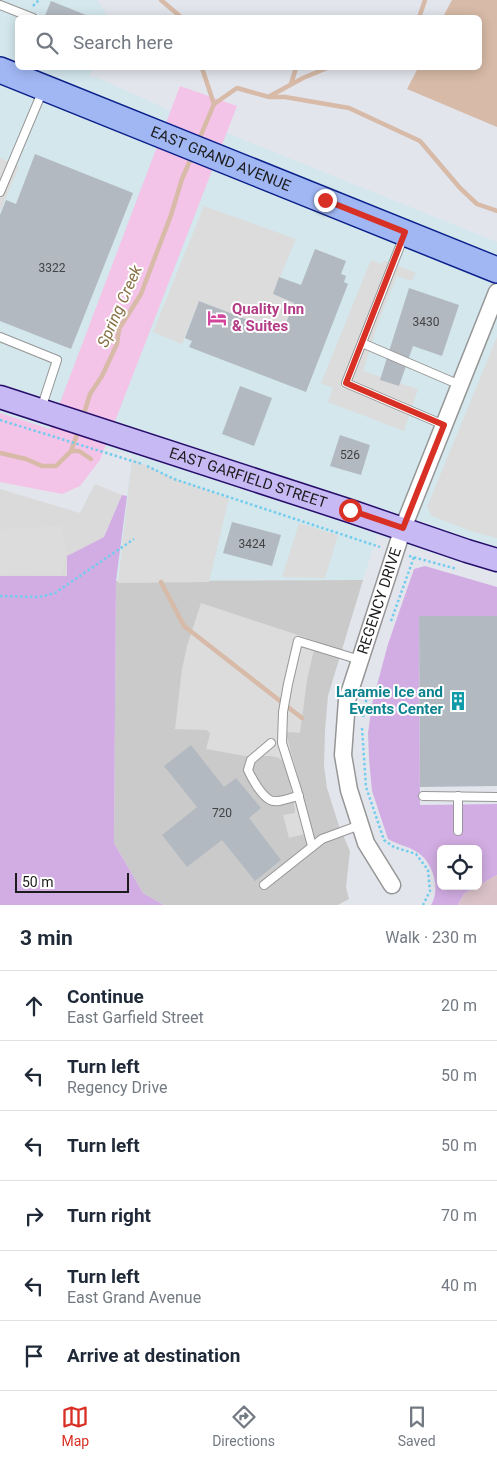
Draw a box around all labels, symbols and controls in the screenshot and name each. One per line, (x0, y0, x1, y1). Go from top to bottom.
search box (15, 15, 482, 70)
icon: search (33, 29, 61, 57)
text: Search here (73, 31, 173, 54)
street label: EAST GRAND AVENUE (148, 123, 294, 195)
route end (314, 189, 337, 212)
house number: 3322 (39, 261, 66, 275)
water label: Spring Creek (93, 261, 146, 350)
place label: Quality Inn & Suites (232, 300, 304, 335)
hotel icon: Quality Inn & Suites (206, 307, 228, 329)
house number: 3430 (413, 315, 440, 329)
street label: EAST GARFIELD STREET (167, 444, 329, 512)
house number: 526 (340, 448, 360, 462)
route start (339, 499, 362, 522)
house number: 3424 (239, 537, 266, 551)
street label: REGENCY DRIVE (354, 545, 405, 656)
place label: Laramie Ice and Events Center (336, 683, 443, 718)
building icon: Laramie Ice and Events Center (447, 690, 469, 712)
house number: 720 (212, 806, 232, 820)
map controls (437, 845, 482, 890)
button: locate (437, 845, 482, 890)
scale bar (15, 870, 129, 893)
text: 50 m (22, 874, 54, 890)
text: 3 min (20, 926, 73, 950)
text: Walk · 230 m (385, 928, 477, 947)
text: Continue (67, 985, 144, 1008)
icon: ahead (20, 992, 48, 1020)
text: 20 m (441, 996, 477, 1015)
text: East Garfield Street (67, 1008, 204, 1027)
text: Turn left (67, 1055, 140, 1078)
icon: left (20, 1062, 48, 1090)
text: 50 m (441, 1066, 477, 1085)
text: Regency Drive (67, 1078, 168, 1097)
icon: left (20, 1132, 48, 1160)
text: Turn left (67, 1134, 140, 1157)
text: 50 m (441, 1136, 477, 1155)
icon: right (20, 1202, 48, 1230)
text: Turn right (67, 1204, 151, 1227)
text: 70 m (441, 1206, 477, 1225)
text: Turn left (67, 1265, 140, 1288)
icon: left (20, 1272, 48, 1300)
text: 40 m (441, 1276, 477, 1295)
text: East Grand Avenue (67, 1288, 201, 1307)
icon: arrive (20, 1342, 48, 1370)
text: Arrive at destination (67, 1344, 240, 1367)
tab: Map (61, 1403, 89, 1449)
tab: Directions (212, 1403, 275, 1449)
tab: Saved (398, 1403, 436, 1449)

